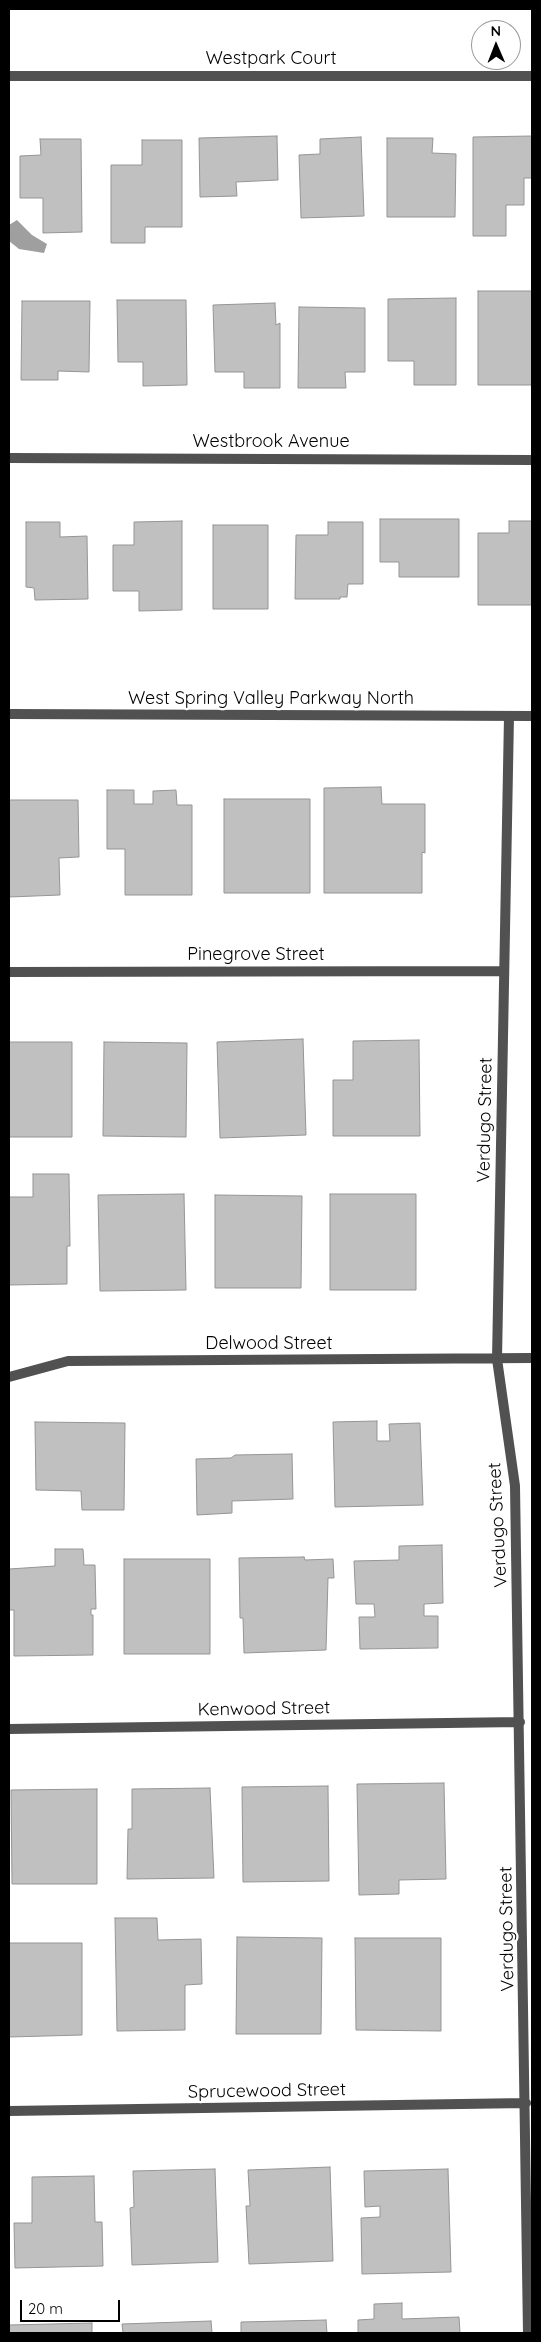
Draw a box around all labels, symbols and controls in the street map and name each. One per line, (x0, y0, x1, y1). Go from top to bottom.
north arrow (471, 20, 521, 70)
text: N (490, 22, 501, 40)
street label: Westpark Court (205, 48, 337, 70)
street label: Westbrook Avenue (192, 431, 350, 453)
street label: West Spring Valley Parkway North (128, 688, 414, 710)
street label: Pinegrove Street (187, 944, 325, 966)
street label: Verdugo Street (473, 1057, 497, 1183)
street label: Delwood Street (205, 1333, 333, 1355)
street label: Verdugo Street (484, 1462, 512, 1588)
street label: Kenwood Street (198, 1697, 330, 1721)
street label: Verdugo Street (495, 1866, 519, 1992)
street label: Sprucewood Street (188, 2079, 346, 2103)
scale bar (22, 2290, 122, 2322)
text: 20 m (28, 2299, 63, 2318)

